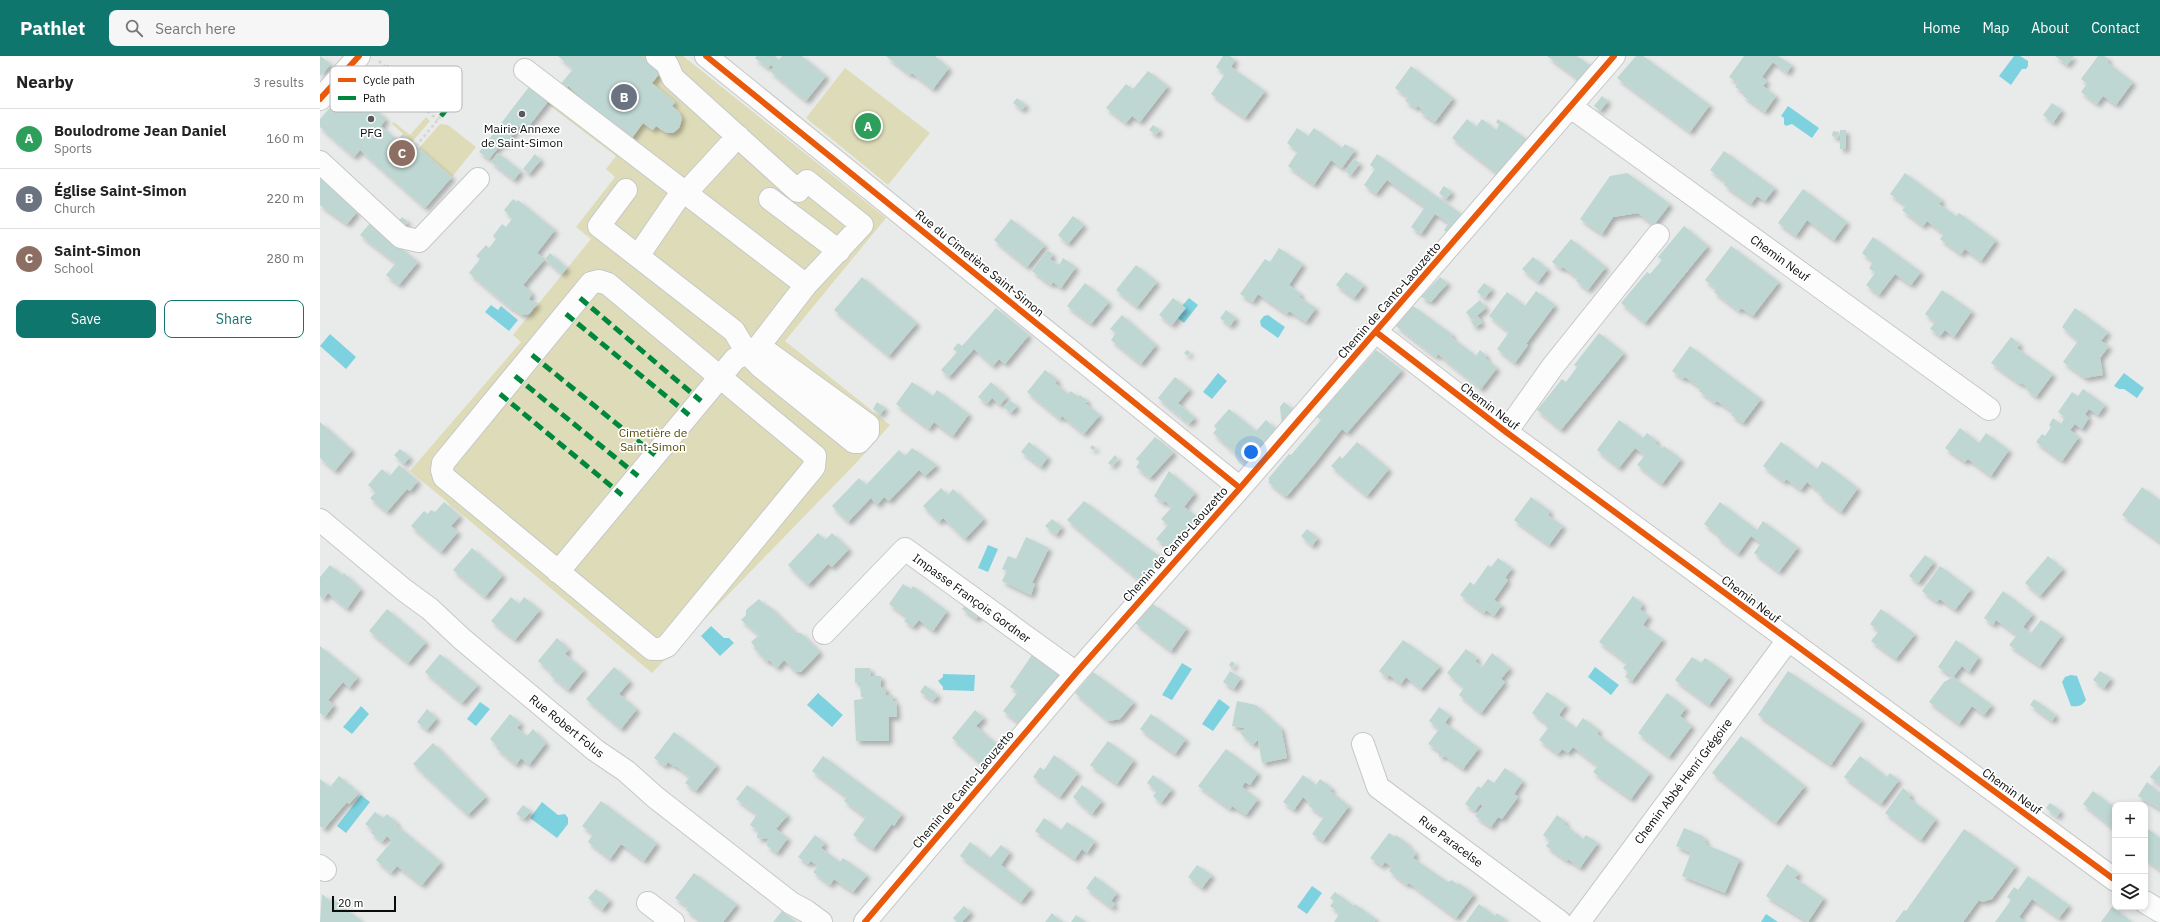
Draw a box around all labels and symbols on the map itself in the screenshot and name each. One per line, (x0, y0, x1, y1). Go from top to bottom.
legend (330, 66, 462, 112)
text: Cycle path (363, 73, 415, 87)
pin: B (611, 82, 637, 112)
text: Path (363, 91, 386, 105)
marker: Mairie Annexe de Saint-Simon (517, 109, 527, 119)
pin: A (855, 111, 881, 141)
marker: PFG (366, 114, 376, 124)
place label: Mairie Annexe de Saint-Simon (481, 121, 563, 150)
place label: PFG (360, 125, 382, 140)
pin: C (389, 138, 415, 168)
street label: Rue du Cimetière Saint-Simon (913, 206, 1047, 320)
street label: Chemin Neuf (1747, 231, 1813, 285)
street label: Chemin de Canto-Laouzetto (1334, 238, 1444, 361)
street label: Chemin Neuf (1458, 379, 1522, 433)
park label: Cimetière de Saint-Simon (619, 425, 688, 454)
your location (1241, 442, 1261, 462)
street label: Chemin de Canto-Laouzetto (1119, 483, 1231, 605)
street label: Impasse François Gordner (910, 550, 1034, 646)
street label: Chemin Neuf (1719, 572, 1783, 626)
street label: Rue Robert Folus (526, 691, 608, 761)
street label: Chemin Abbé Henri Grégoire (1631, 715, 1735, 847)
street label: Chemin de Canto-Laouzetto (909, 727, 1017, 851)
street label: Chemin Neuf (1979, 764, 2045, 818)
street label: Rue Paracelse (1416, 812, 1486, 870)
scale bar (332, 894, 396, 913)

